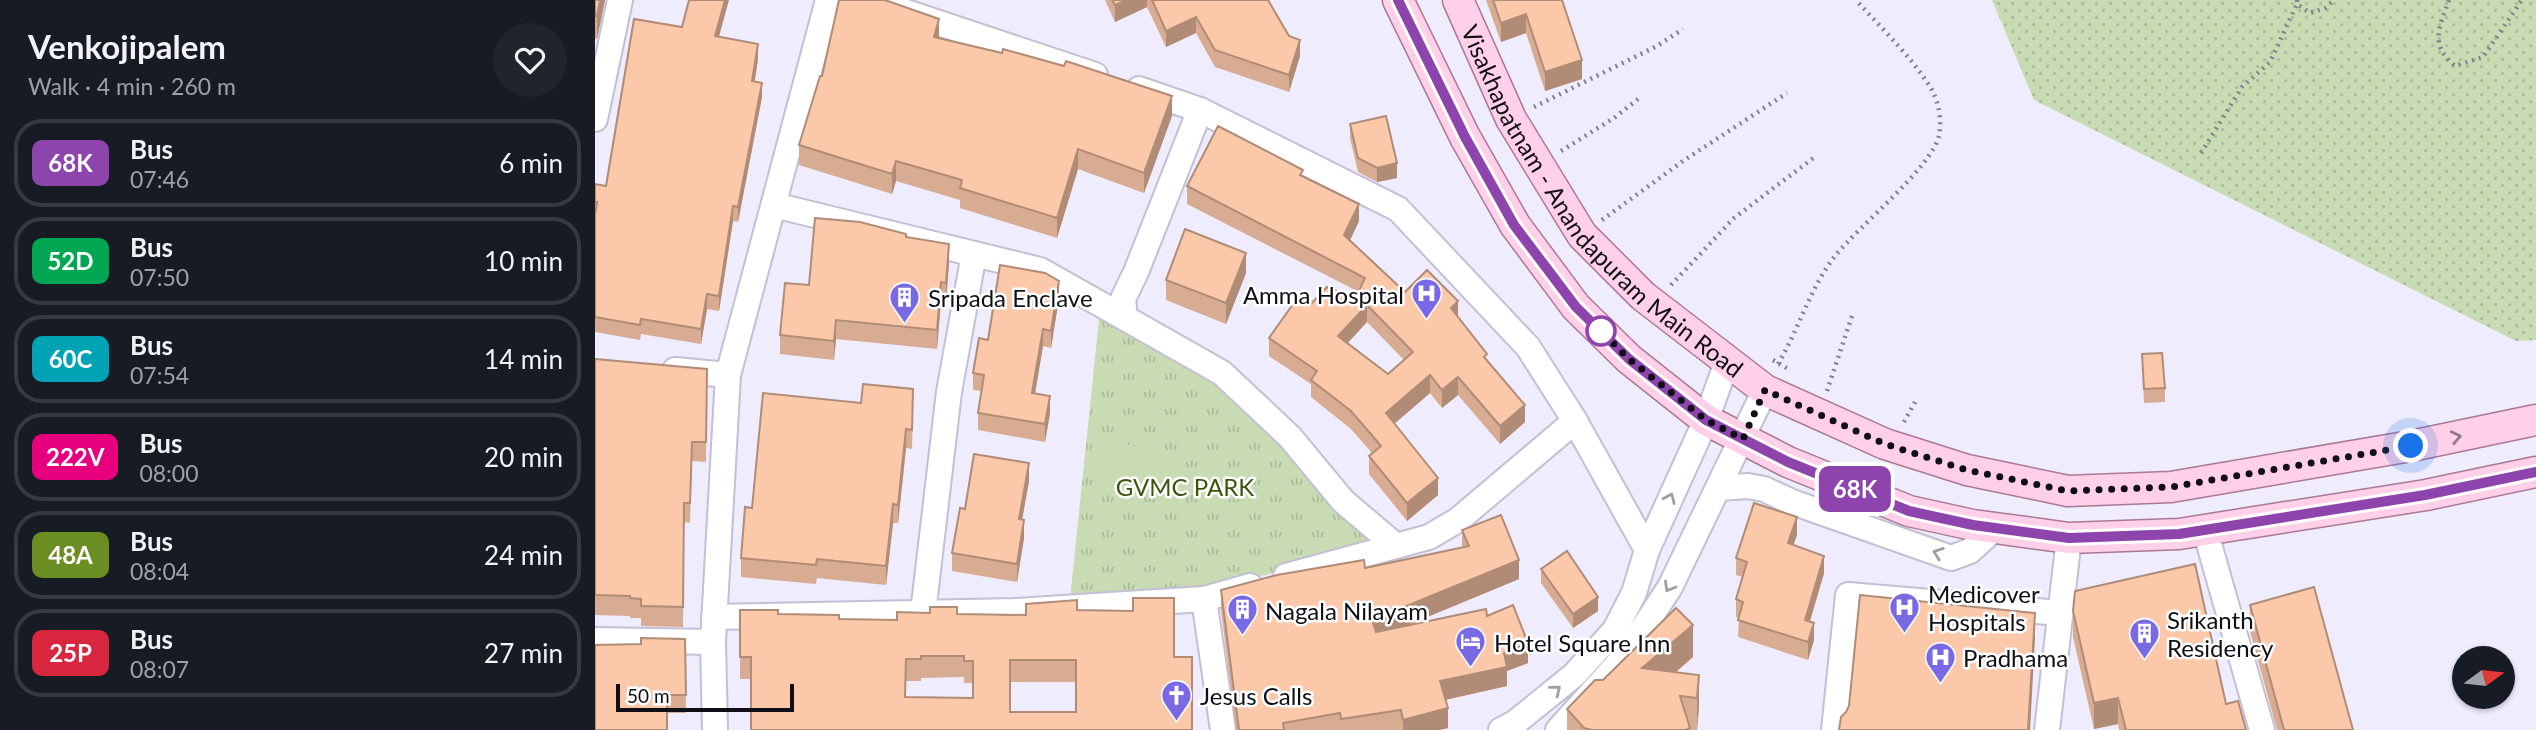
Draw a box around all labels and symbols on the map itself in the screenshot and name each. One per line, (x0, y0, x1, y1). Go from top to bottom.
street label: Visakhapatnam - Anandapuram Main Road (1456, 20, 1749, 383)
hospital icon: Amma Hospital (1410, 277, 1444, 321)
building icon: Sripada Enclave (888, 280, 922, 324)
place label: Amma Hospital (1243, 280, 1404, 309)
place label: Sripada Enclave (928, 283, 1093, 312)
unlabelled marker (1586, 316, 1616, 346)
your location (2393, 428, 2428, 463)
one-way arrow (2450, 431, 2462, 446)
line badge: 68K (1815, 466, 1895, 512)
park label: GVMC PARK (1116, 472, 1254, 501)
one-way arrow (1661, 493, 1675, 505)
one-way arrow (1932, 547, 1944, 561)
place label: Medicover Hospitals (1928, 579, 2040, 636)
one-way arrow (1664, 580, 1677, 593)
hospital icon: Medicover Hospitals (1888, 590, 1922, 634)
building icon: Nagala Nilayam (1225, 593, 1259, 637)
place label: Nagala Nilayam (1265, 596, 1428, 625)
place label: Srikanth Residency (2167, 605, 2274, 662)
building icon: Srikanth Residency (2127, 616, 2161, 660)
hotel icon: Hotel Square Inn (1454, 625, 1488, 669)
place label: Hotel Square Inn (1494, 628, 1670, 657)
hospital icon: Pradhama (1923, 640, 1957, 684)
place label: Pradhama (1963, 643, 2068, 672)
north arrow (2452, 646, 2515, 709)
church icon: Jesus Calls (1160, 678, 1194, 722)
scale bar (616, 681, 795, 713)
place label: Jesus Calls (1200, 681, 1312, 710)
one-way arrow (1547, 686, 1560, 698)

